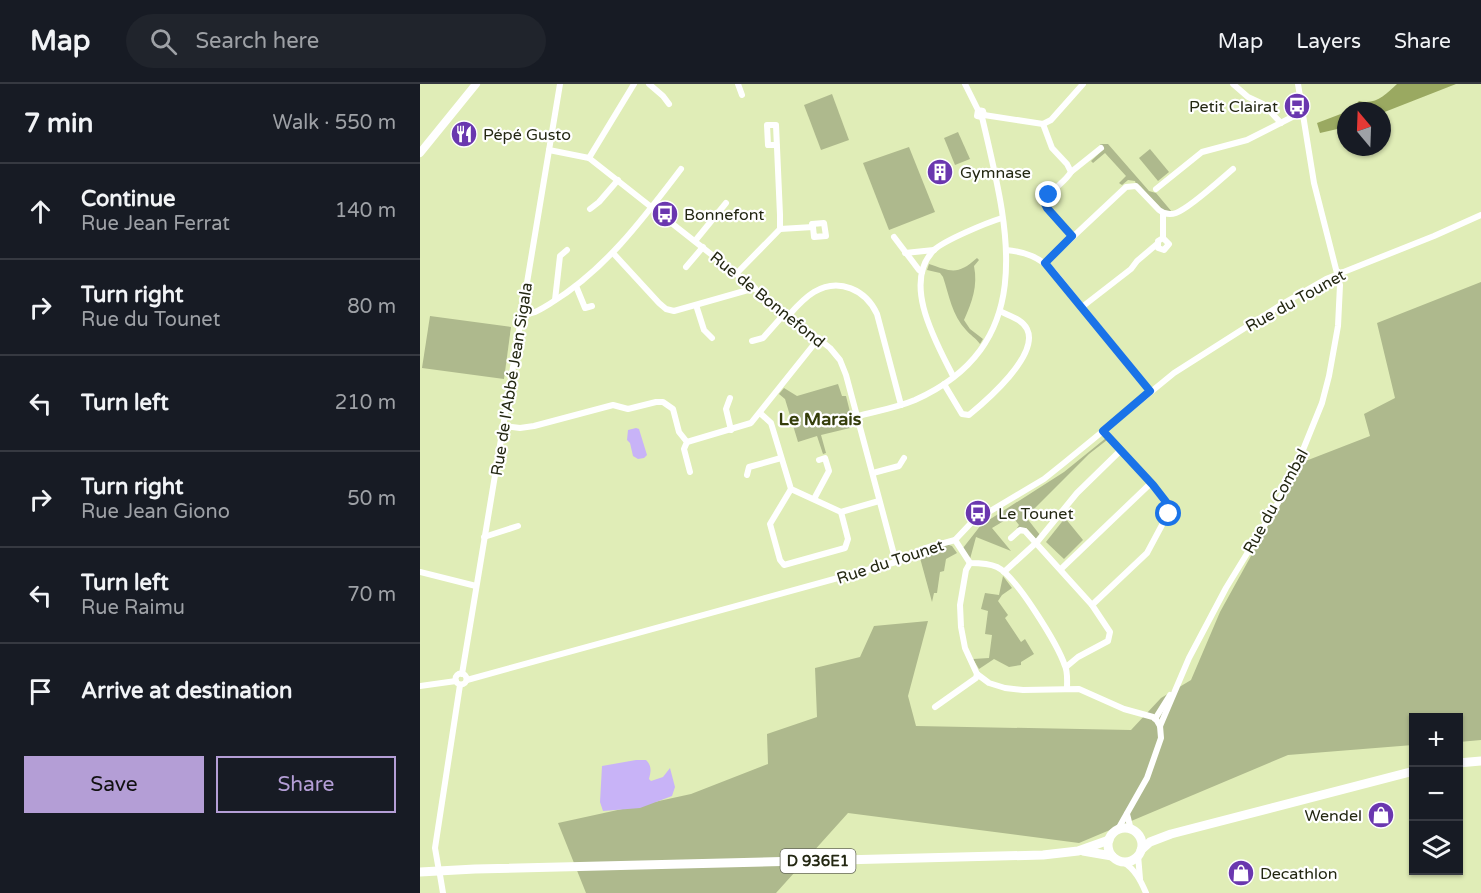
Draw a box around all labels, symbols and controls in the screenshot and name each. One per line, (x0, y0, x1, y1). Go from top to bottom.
search box (126, 14, 546, 68)
text: Map (30, 24, 90, 58)
icon: search (147, 25, 180, 58)
text: Search here (195, 28, 319, 54)
text: Map (1218, 29, 1263, 54)
text: Layers (1296, 29, 1361, 54)
text: Share (1394, 29, 1451, 54)
bus stop icon: Petit Clairat (1282, 91, 1312, 121)
place label: Petit Clairat (1189, 97, 1278, 117)
north arrow (1337, 102, 1391, 156)
text: 7 min (24, 108, 93, 139)
text: Walk · 550 m (273, 111, 396, 135)
restaurant icon: Pépé Gusto (449, 119, 479, 149)
place label: Pépé Gusto (483, 125, 571, 145)
building icon: Gymnase (925, 157, 955, 187)
place label: Gymnase (960, 163, 1031, 183)
route end (1035, 181, 1061, 207)
text: Continue (81, 186, 176, 212)
icon: ahead (24, 195, 57, 228)
text: 140 m (335, 199, 396, 223)
bus stop icon: Bonnefont (650, 199, 680, 229)
place label: Bonnefont (684, 205, 764, 225)
text: Rue Jean Ferrat (81, 212, 230, 236)
street label: Rue de Bonnefond (706, 247, 829, 352)
street label: Rue du Tounet (1242, 265, 1349, 337)
street label: Rue de l'Abbé Jean Sigala (487, 281, 537, 477)
text: Turn right (81, 282, 183, 308)
icon: right (24, 291, 57, 324)
text: 80 m (347, 295, 396, 319)
text: Rue du Tounet (81, 308, 220, 332)
icon: left (24, 387, 57, 420)
text: Turn left (81, 390, 169, 416)
text: 210 m (335, 391, 396, 415)
district label: Le Marais (779, 408, 862, 430)
street label: Rue du Combal (1239, 446, 1313, 557)
text: Turn right (81, 474, 183, 500)
icon: right (24, 483, 57, 516)
text: 50 m (347, 487, 396, 511)
bus stop icon: Le Tounet (963, 498, 993, 528)
text: Rue Jean Giono (81, 500, 230, 524)
route start (1155, 500, 1181, 526)
place label: Le Tounet (998, 504, 1074, 524)
street label: Rue du Tounet (834, 535, 946, 589)
text: Turn left (81, 570, 169, 596)
icon: left (24, 579, 57, 612)
text: 70 m (347, 583, 396, 607)
text: Rue Raimu (81, 596, 185, 620)
icon: arrive (24, 675, 57, 708)
text: Arrive at destination (81, 678, 292, 704)
map controls (1409, 713, 1463, 875)
button: + (1409, 713, 1463, 767)
button: Save (24, 756, 204, 813)
button: Share (216, 756, 396, 813)
button: − (1409, 767, 1463, 821)
shop icon: Wendel (1366, 800, 1396, 830)
place label: Wendel (1305, 806, 1362, 826)
button: layers (1409, 821, 1463, 875)
road number: D 936E1 (780, 849, 856, 873)
shop icon: Decathlon (1226, 858, 1256, 888)
place label: Decathlon (1260, 864, 1337, 884)

